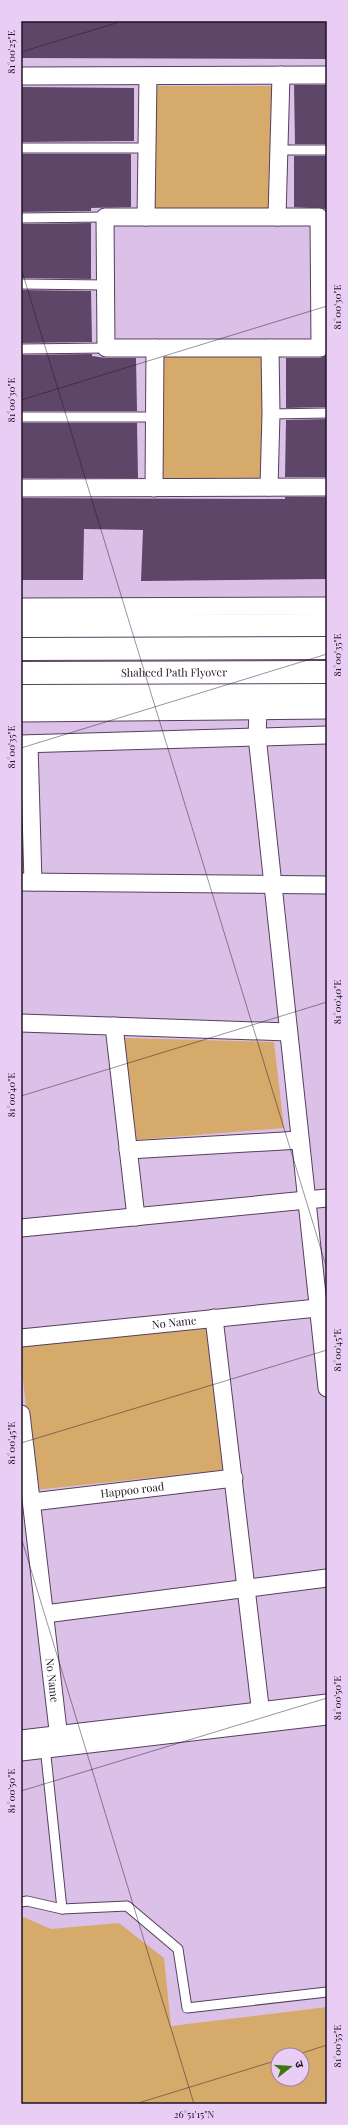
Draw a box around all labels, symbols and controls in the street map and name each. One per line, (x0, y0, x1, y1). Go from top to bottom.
text: 81°00'25"E (4, 30, 18, 74)
text: 81°00'30"E (330, 285, 344, 329)
text: 81°00'30"E (4, 378, 18, 422)
text: 81°00'35"E (330, 633, 344, 677)
street label: Shaheed Path Flyover (121, 664, 227, 680)
text: 81°00'35"E (4, 725, 18, 769)
text: 81°00'40"E (330, 980, 344, 1024)
text: 81°00'40"E (4, 1073, 18, 1117)
street label: No Name (151, 1312, 198, 1332)
text: 81°00'45"E (330, 1329, 344, 1371)
text: 81°00'45"E (4, 1422, 18, 1464)
street label: Happoo road (100, 1478, 165, 1501)
street label: No Name (43, 1657, 63, 1704)
text: 81°00'50"E (330, 1676, 344, 1720)
text: 81°00'50"E (4, 1769, 18, 1813)
text: 81°00'55"E (330, 2025, 344, 2067)
north arrow (270, 2047, 310, 2087)
text: उ (292, 2059, 308, 2070)
text: 26°51'15"N (174, 2107, 214, 2121)

